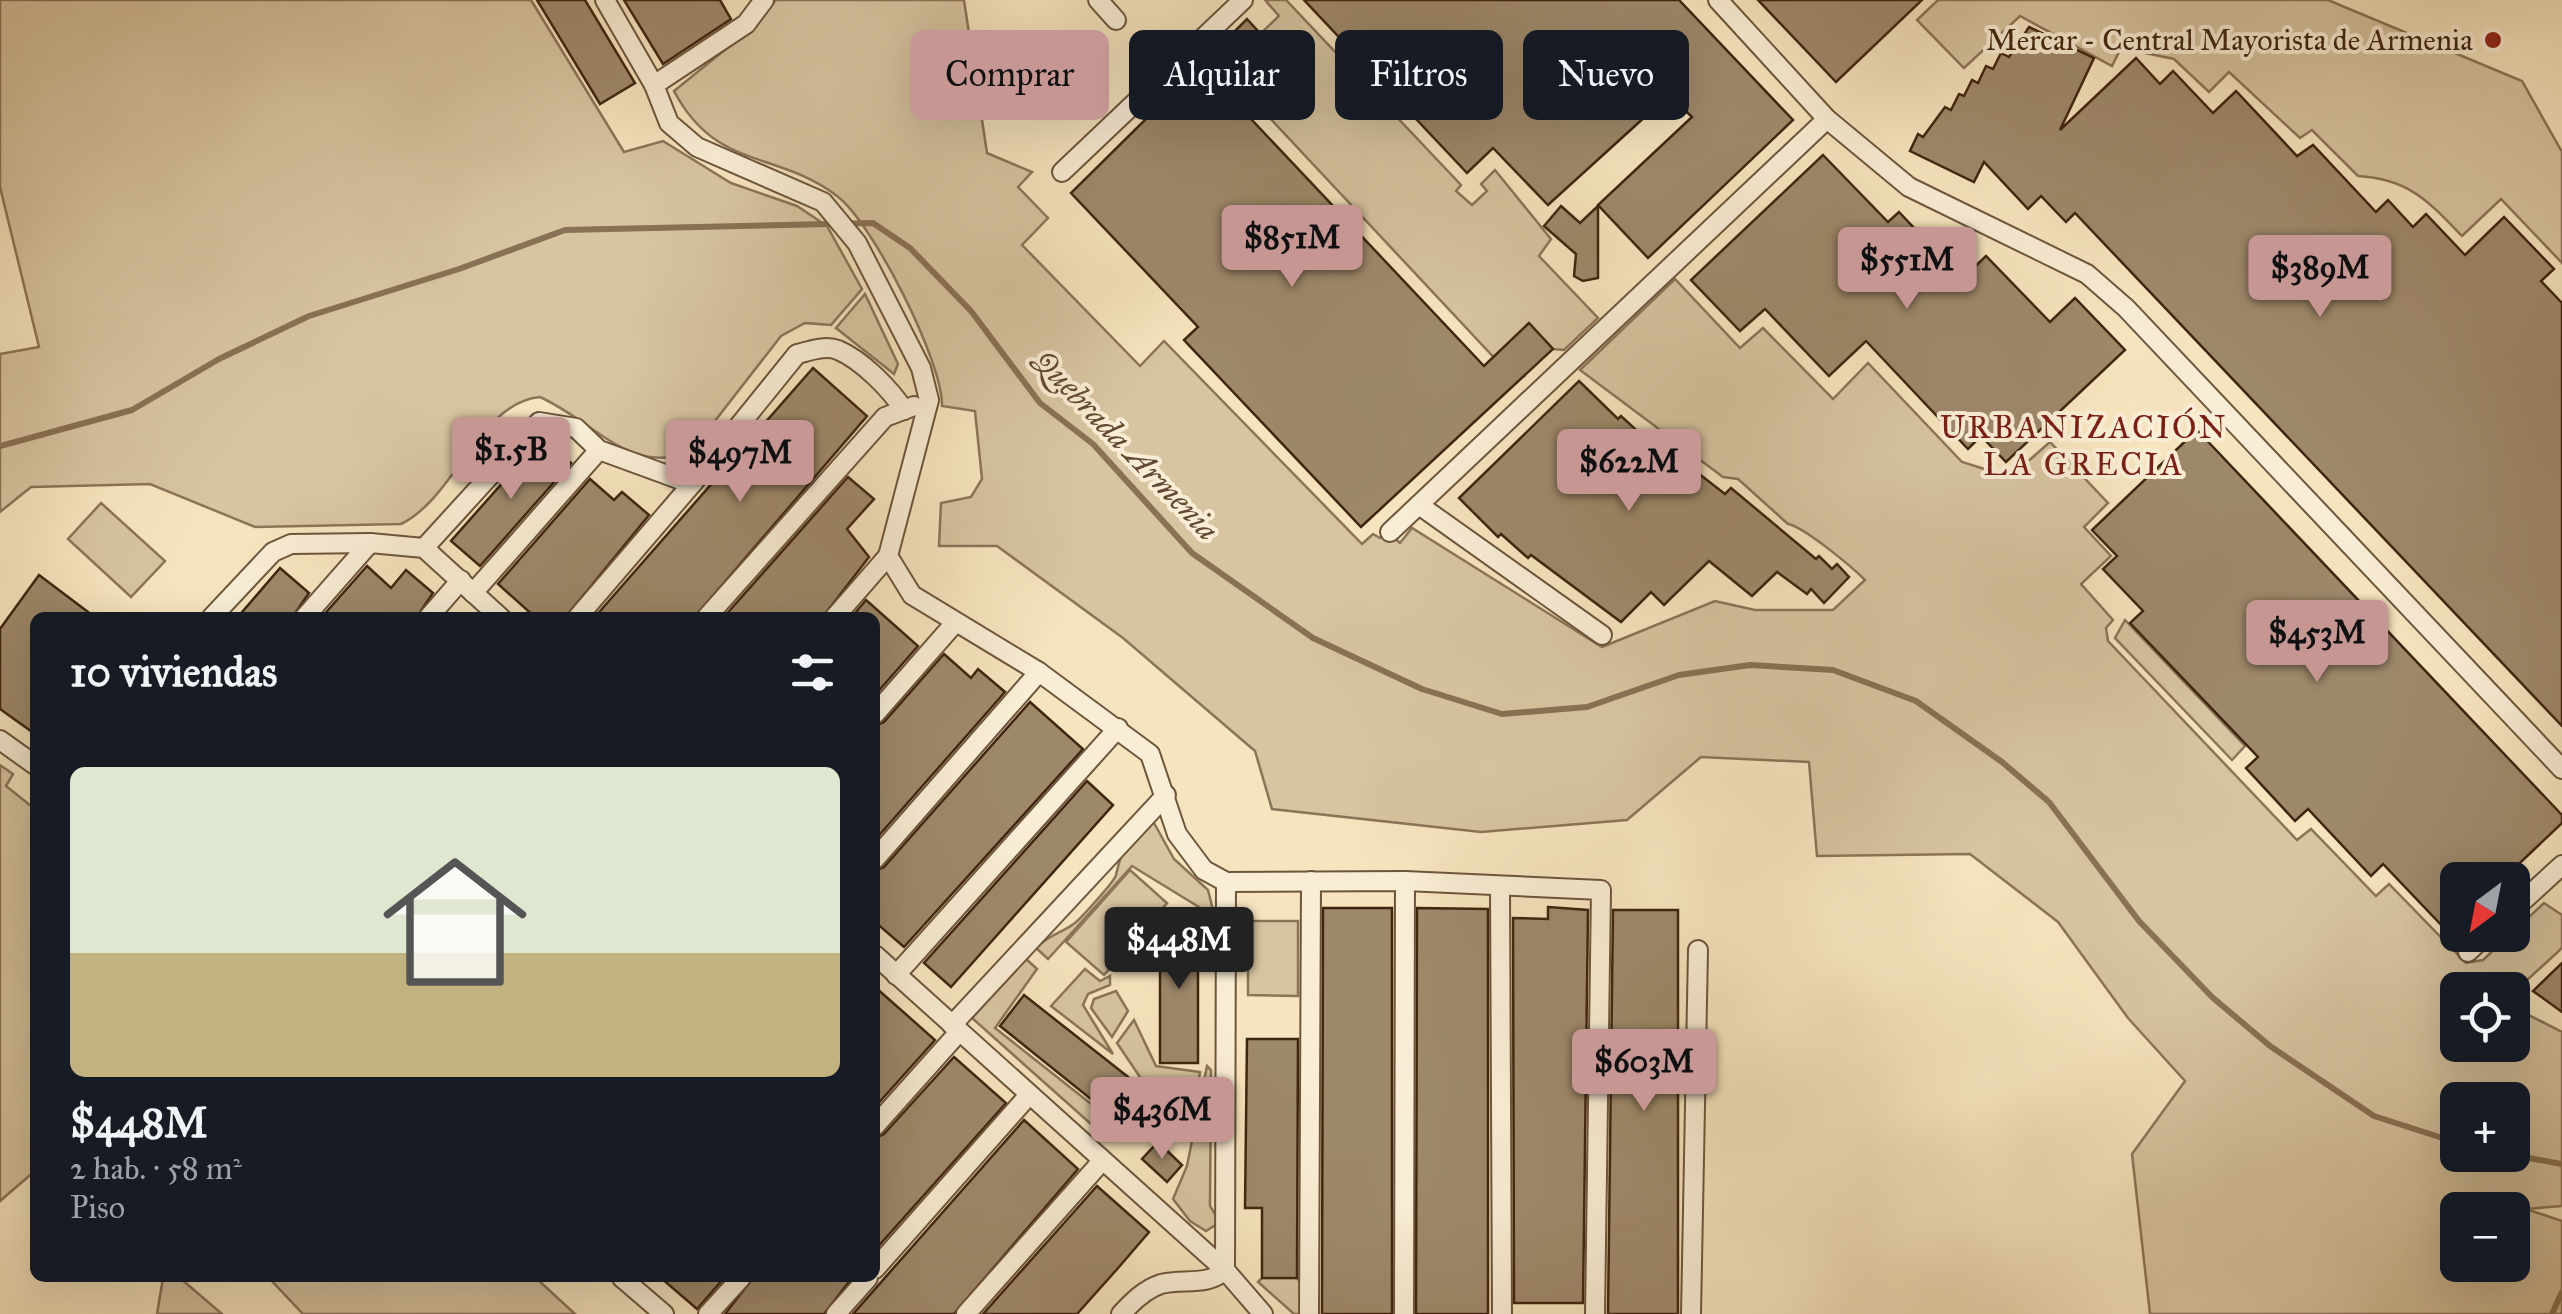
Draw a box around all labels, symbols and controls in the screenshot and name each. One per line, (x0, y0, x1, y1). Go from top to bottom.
place label: Mercar - Central Mayorista de Armenia (1986, 22, 2473, 58)
marker: Mercar - Central Mayorista de Armenia (2482, 29, 2504, 51)
chip: Comprar (910, 30, 1109, 120)
chip: Alquilar (1129, 30, 1315, 120)
chip: Filtros (1335, 30, 1503, 120)
chip: Nuevo (1523, 30, 1689, 120)
pin: $851M (1222, 205, 1362, 290)
text: $851M (1244, 218, 1340, 257)
pin: $551M (1837, 227, 1977, 312)
pin: $389M (2250, 235, 2390, 320)
text: $551M (1860, 240, 1954, 279)
text: $389M (2270, 248, 2370, 287)
water label: Quebrada Armenia (1023, 340, 1227, 549)
district label: URBANIZACIÓN LA GRECIA (1940, 407, 2228, 484)
pin: $1.5B (441, 417, 581, 502)
pin: $497M (670, 420, 810, 505)
pin: $622M (1559, 429, 1699, 514)
text: $1.5B (474, 430, 548, 469)
text: $497M (688, 433, 792, 472)
text: $622M (1579, 442, 1679, 481)
pin: $453M (2247, 600, 2387, 685)
text: $453M (2268, 613, 2366, 652)
icon: filters (785, 645, 840, 700)
text: 10 viviendas (70, 646, 277, 698)
icon: home (365, 832, 545, 1012)
north arrow (2440, 862, 2530, 952)
map controls (2440, 862, 2530, 1282)
pin: $448M (1109, 907, 1249, 992)
text: $448M (1127, 920, 1231, 959)
button: locate (2440, 972, 2530, 1062)
pin: $603M (1574, 1029, 1714, 1114)
text: $603M (1594, 1042, 1694, 1081)
pin: $436M (1092, 1077, 1232, 1162)
button: + (2440, 1082, 2530, 1172)
text: $436M (1112, 1090, 1212, 1129)
text: $448M (70, 1097, 208, 1149)
text: 2 hab. · 58 m² (70, 1149, 242, 1188)
text: Piso (70, 1188, 125, 1227)
button: − (2440, 1192, 2530, 1282)

